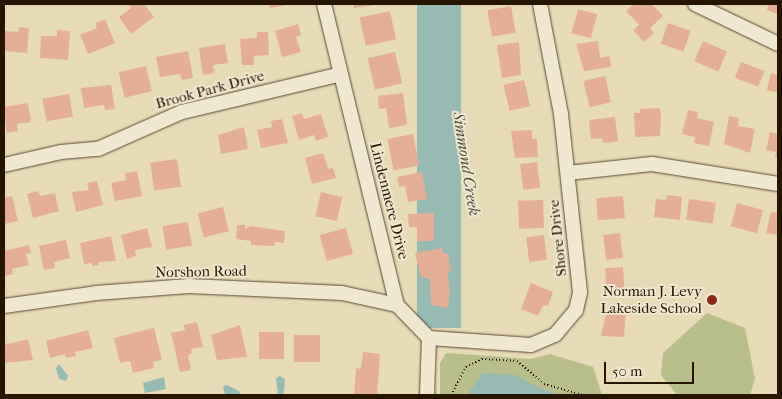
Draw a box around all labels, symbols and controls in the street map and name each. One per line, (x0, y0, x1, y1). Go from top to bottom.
street label: Brook Park Drive (154, 67, 266, 113)
water label: Simmond Creek (448, 111, 484, 217)
street label: Lindenmere Drive (366, 141, 412, 261)
street label: Shore Drive (545, 199, 571, 277)
street label: Norshon Road (155, 262, 247, 282)
place label: Norman J. Levy Lakeside School (600, 282, 702, 317)
marker: Norman J. Levy Lakeside School (706, 294, 718, 306)
scale bar (607, 352, 697, 384)
text: 50 m (612, 362, 642, 380)

